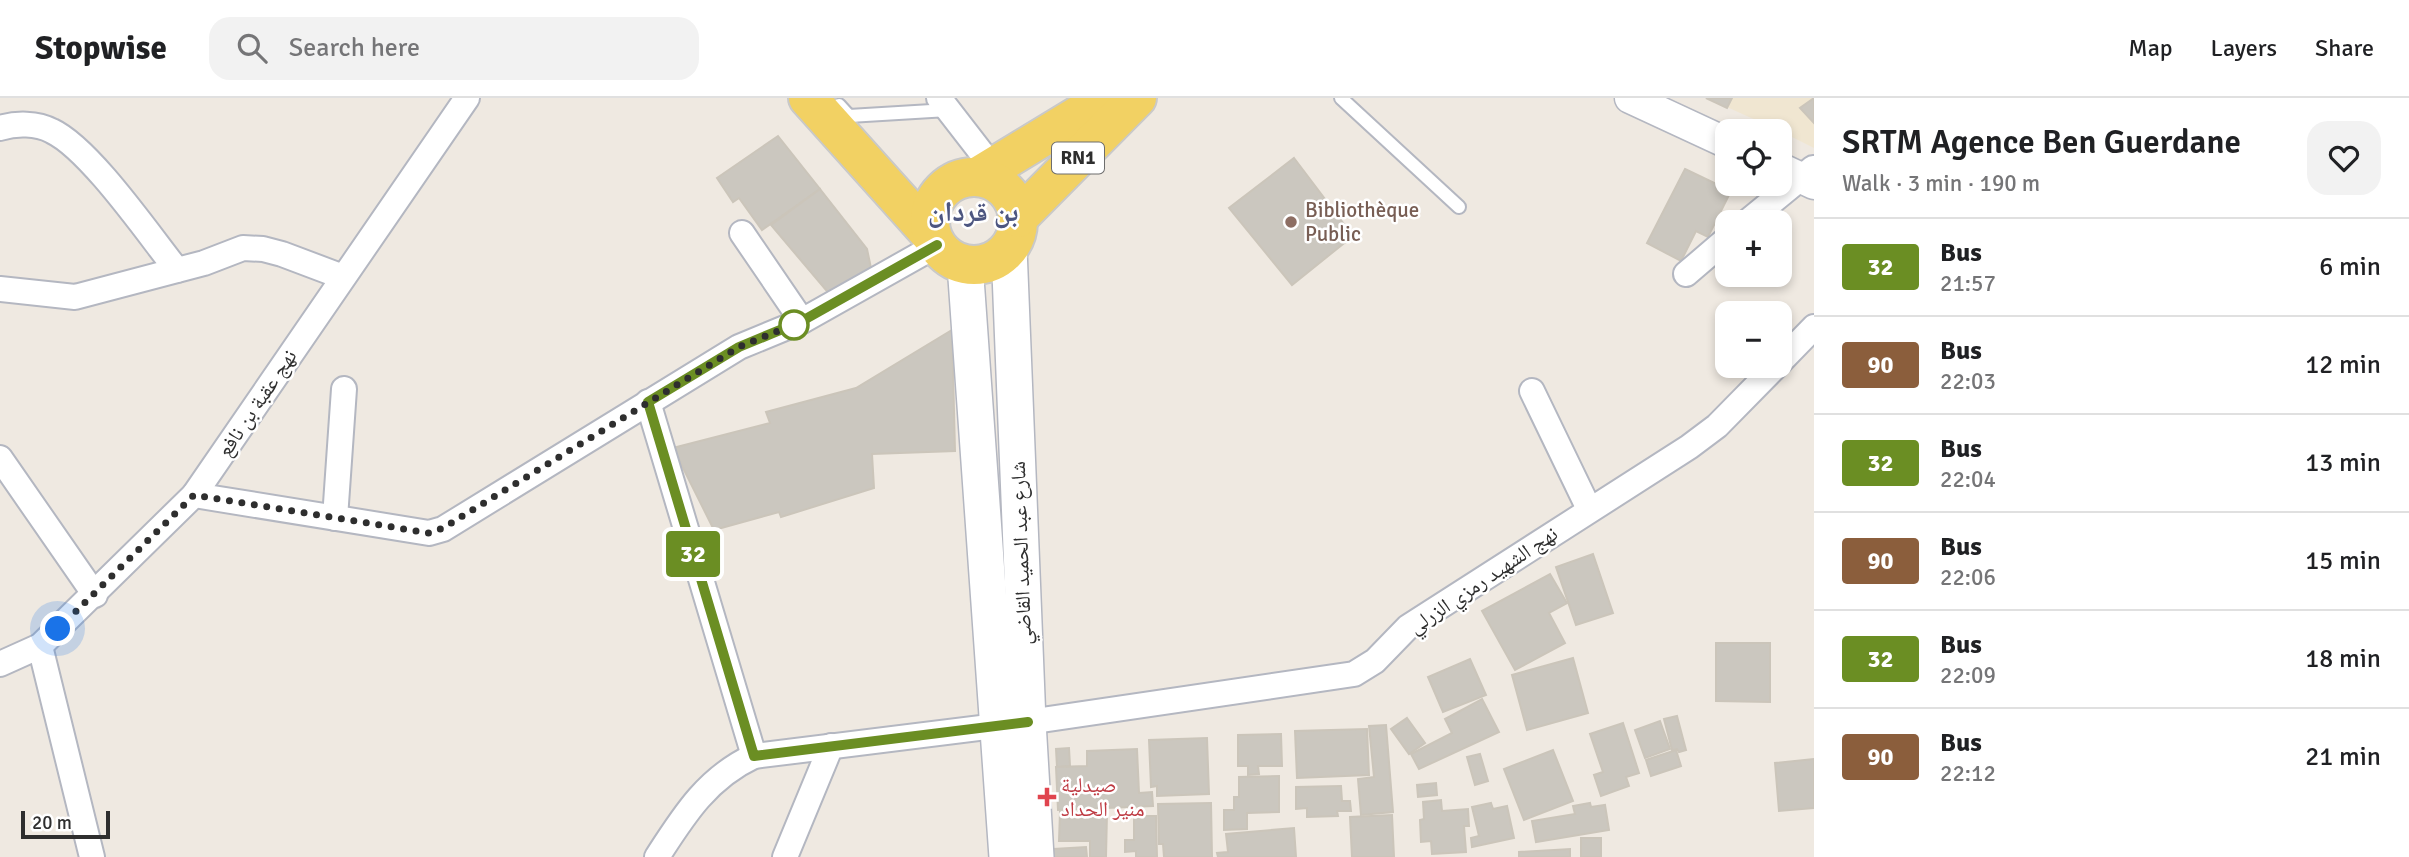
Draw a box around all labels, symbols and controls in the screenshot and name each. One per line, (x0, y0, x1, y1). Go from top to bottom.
search box (209, 17, 699, 80)
text: Stopwise (35, 28, 167, 69)
icon: search (233, 29, 271, 67)
text: Search here (289, 32, 420, 64)
text: Map (2128, 33, 2173, 63)
text: Layers (2211, 33, 2277, 63)
text: Share (2315, 33, 2374, 63)
map controls (1715, 119, 1792, 378)
button: locate (1715, 119, 1792, 196)
button: heart (2307, 121, 2381, 195)
text: SRTM Agence Ben Guerdane (1842, 122, 2241, 163)
road number: RN1 (1052, 142, 1104, 174)
text: Walk · 3 min · 190 m (1842, 169, 2040, 198)
district label: بن قردان (928, 195, 1018, 229)
place label: Bibliothèque Public (1305, 197, 1419, 247)
button: + (1715, 210, 1792, 287)
marker: Bibliothèque Public (1283, 214, 1299, 230)
text: Bus (1940, 237, 1982, 269)
text: 6 min (2319, 251, 2381, 283)
text: 32 (1868, 252, 1893, 282)
text: 21:57 (1940, 269, 1996, 298)
button: − (1715, 301, 1792, 378)
unlabelled marker (779, 310, 809, 340)
text: Bus (1940, 335, 1982, 367)
street label: نهج عقبة بن نافع (212, 344, 302, 462)
text: 12 min (2305, 349, 2381, 381)
text: 90 (1868, 350, 1893, 380)
text: 22:03 (1940, 367, 1996, 396)
text: Bus (1940, 433, 1982, 465)
text: 13 min (2305, 447, 2381, 479)
text: 32 (1868, 448, 1893, 478)
street label: شارع عبد الحميد القاضي (1005, 461, 1041, 645)
text: 22:04 (1940, 465, 1996, 494)
street label: نهج الشهيد رمزي الزرلي (1403, 520, 1564, 642)
line badge: 32 (662, 531, 724, 577)
text: Bus (1940, 531, 1982, 563)
text: 32 (680, 539, 706, 569)
text: 15 min (2305, 545, 2381, 577)
text: 90 (1868, 546, 1893, 576)
text: 22:06 (1940, 563, 1996, 592)
your location (40, 611, 75, 646)
text: Bus (1940, 629, 1982, 661)
text: 18 min (2305, 643, 2381, 675)
text: 32 (1868, 644, 1893, 674)
text: 22:09 (1940, 661, 1996, 690)
text: Bus (1940, 727, 1982, 759)
text: 21 min (2305, 741, 2381, 773)
text: 90 (1868, 742, 1893, 772)
text: 22:12 (1940, 759, 1996, 788)
place label: صيدلية منير الحداد (1061, 772, 1144, 822)
marker: صيدلية منير الحداد (1039, 789, 1055, 805)
scale bar (21, 808, 110, 840)
text: 20 m (32, 811, 72, 835)

